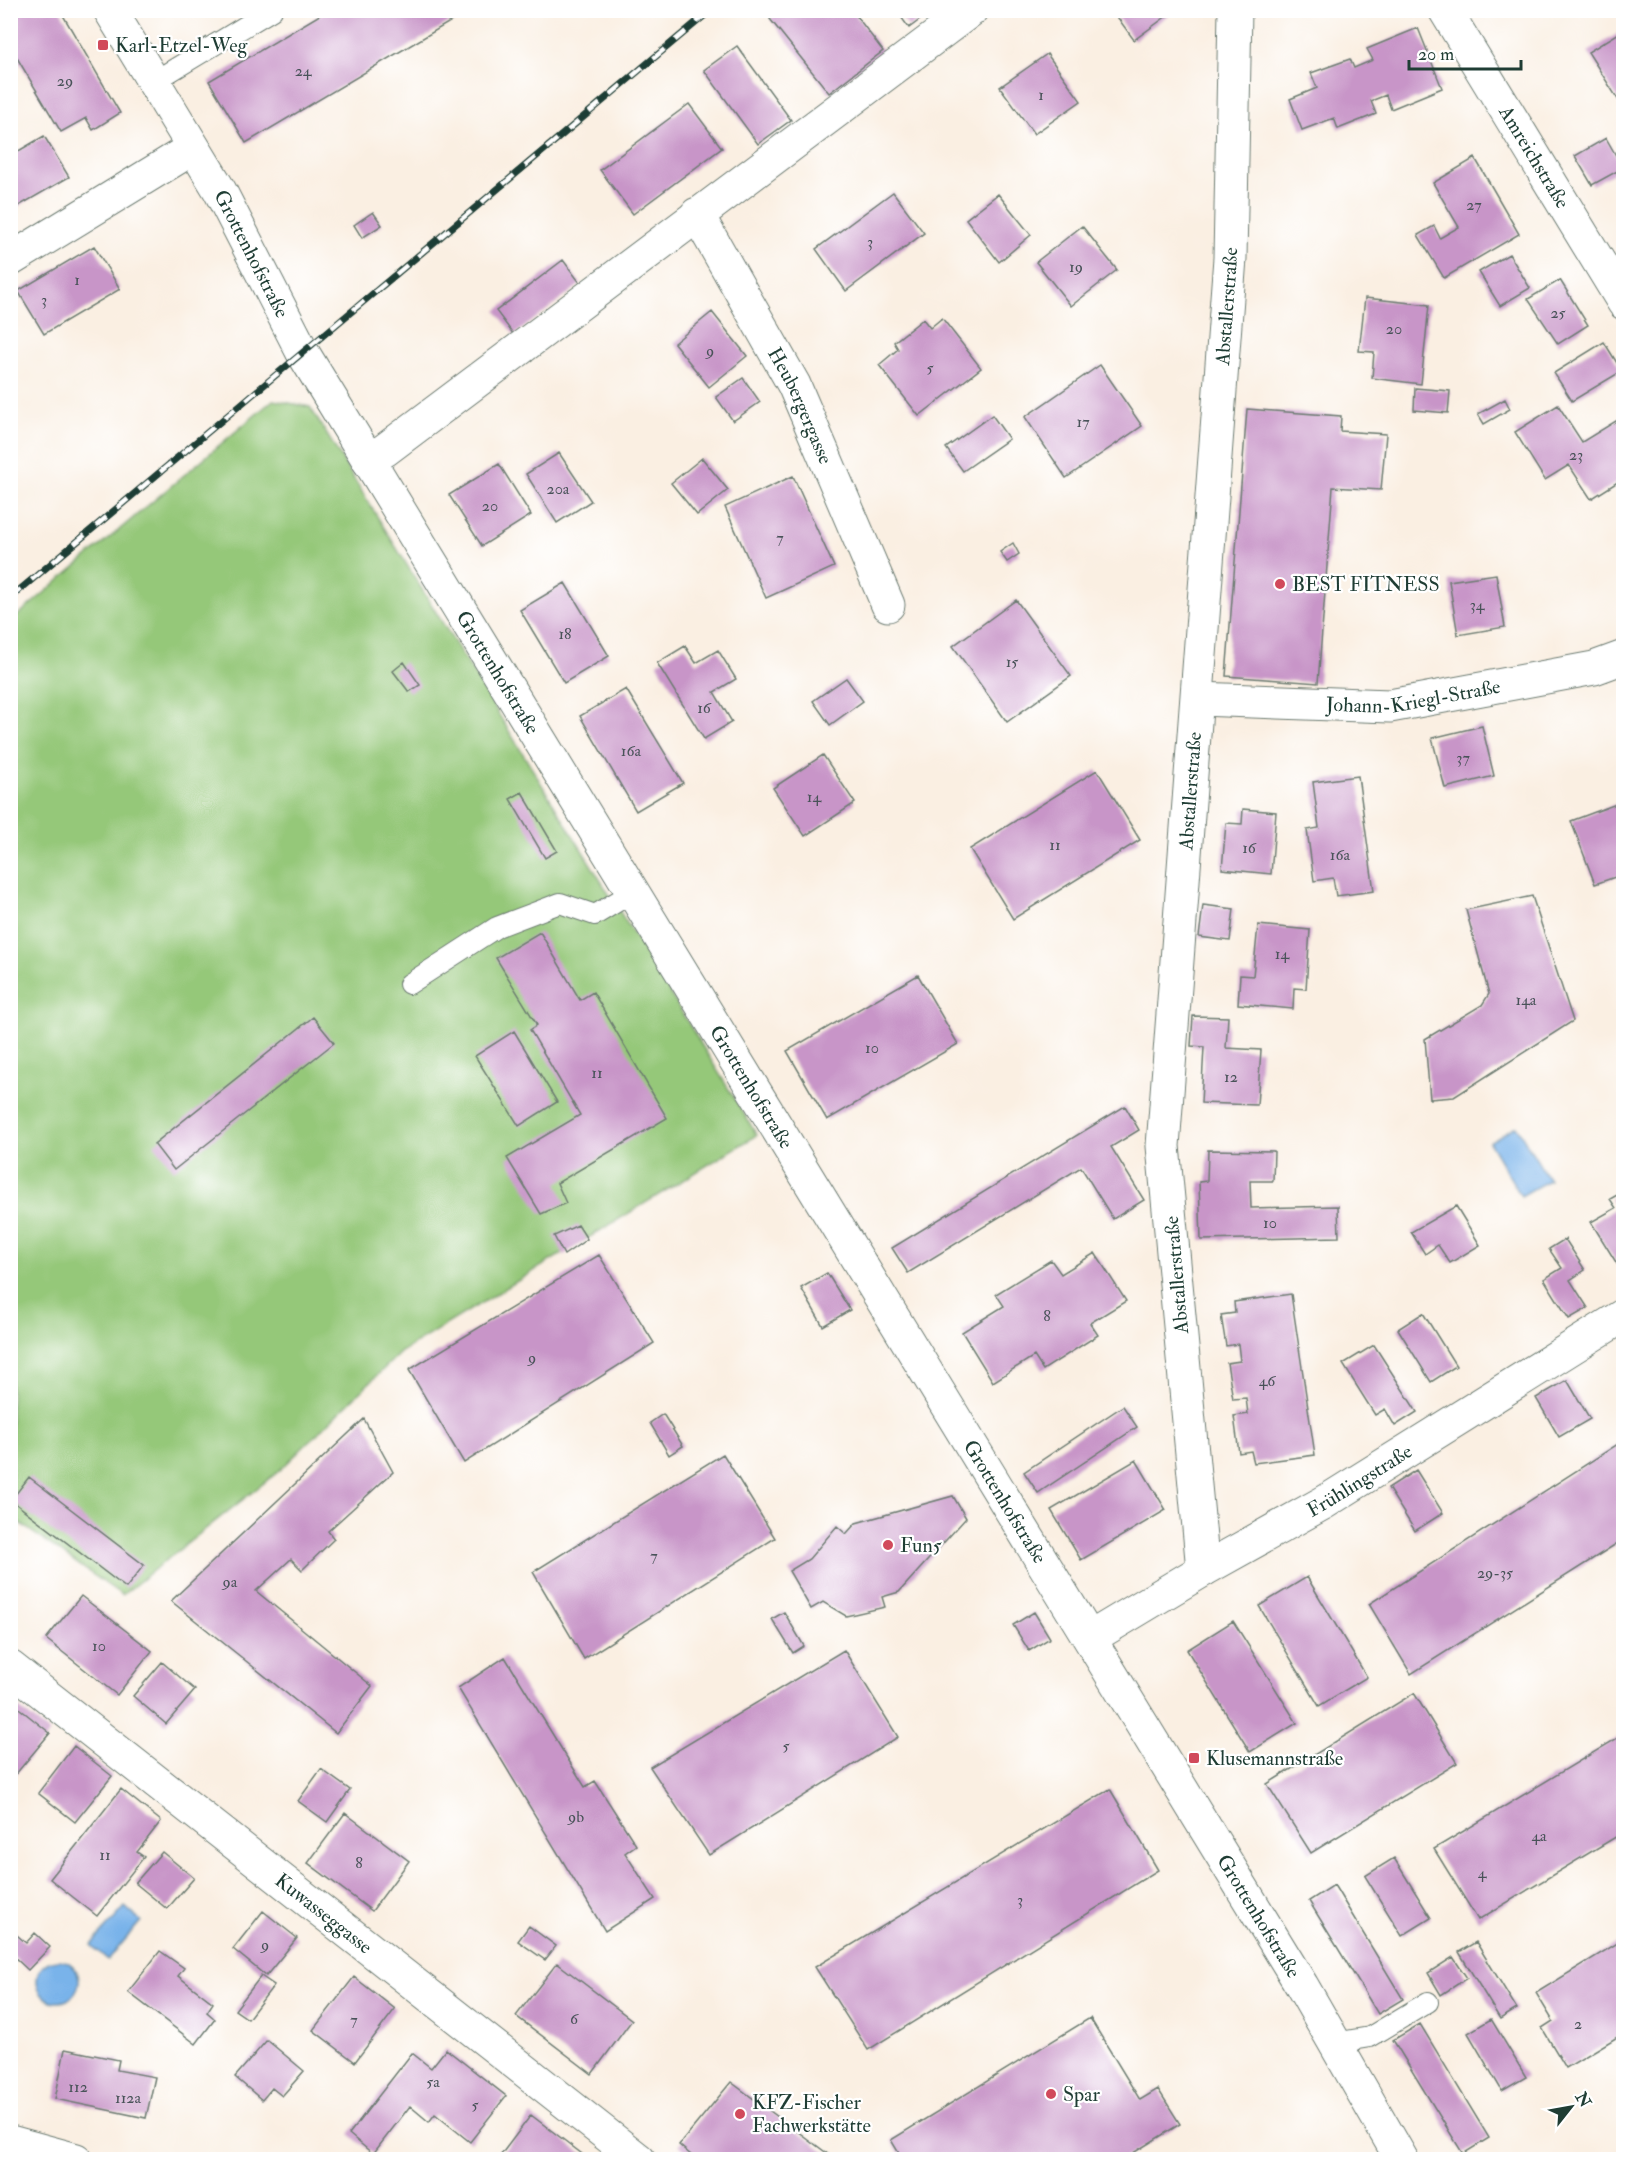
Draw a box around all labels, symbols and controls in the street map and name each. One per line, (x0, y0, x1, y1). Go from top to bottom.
place label: Karl-Etzel-Weg (115, 33, 249, 58)
scale bar (1409, 33, 1522, 71)
marker: Karl-Etzel-Weg (96, 38, 110, 52)
text: 20 m (1418, 43, 1454, 66)
house number: 24 (295, 61, 313, 81)
house number: 29 (57, 71, 73, 91)
house number: 1 (1038, 85, 1044, 105)
street label: Amreichstraße (1493, 100, 1575, 213)
street label: Grottenhofstraße (208, 186, 295, 322)
house number: 27 (1466, 195, 1482, 215)
house number: 3 (867, 232, 873, 252)
street label: Abstallerstraße (1210, 247, 1243, 367)
house number: 19 (1069, 257, 1083, 277)
house number: 1 (74, 270, 80, 290)
house number: 3 (41, 290, 47, 310)
house number: 25 (1550, 303, 1566, 323)
house number: 20 (1386, 319, 1402, 339)
house number: 9 (705, 341, 714, 361)
street label: Heubergergasse (762, 343, 838, 468)
house number: 5 (926, 358, 934, 378)
house number: 17 (1076, 412, 1090, 432)
house number: 23 (1569, 445, 1583, 465)
house number: 20a (547, 479, 570, 499)
house number: 20 (482, 496, 498, 516)
house number: 7 (776, 528, 784, 548)
place label: BEST FITNESS (1292, 572, 1440, 597)
marker: BEST FITNESS (1273, 577, 1287, 591)
house number: 34 (1470, 595, 1486, 615)
street label: Grottenhofstraße (451, 606, 545, 739)
house number: 18 (558, 624, 572, 644)
house number: 15 (1006, 652, 1018, 672)
street label: Johann-Kriegl-Straße (1324, 674, 1502, 719)
house number: 16 (697, 698, 712, 718)
street label: Abstallerstraße (1173, 731, 1207, 852)
house number: 16a (621, 741, 642, 761)
house number: 37 (1456, 748, 1470, 768)
house number: 14 (807, 787, 823, 807)
house number: 11 (1049, 835, 1061, 855)
house number: 16 (1242, 838, 1257, 858)
house number: 16a (1330, 845, 1351, 865)
house number: 14 (1275, 944, 1291, 964)
house number: 14a (1516, 990, 1537, 1010)
street label: Grottenhofstraße (704, 1021, 799, 1153)
house number: 10 (865, 1038, 879, 1058)
house number: 11 (591, 1063, 603, 1083)
house number: 12 (1224, 1067, 1238, 1087)
house number: 10 (1263, 1213, 1277, 1233)
street label: Abstallerstraße (1159, 1215, 1194, 1336)
house number: 8 (1043, 1306, 1051, 1326)
house number: 9 (527, 1348, 536, 1368)
house number: 46 (1259, 1371, 1276, 1391)
street label: Grottenhofstraße (958, 1435, 1052, 1568)
street label: Frühlingstraße (1302, 1439, 1417, 1523)
place label: Fun5 (900, 1533, 942, 1558)
marker: Fun5 (881, 1538, 895, 1552)
house number: 7 (650, 1546, 658, 1566)
house number: 29-35 (1477, 1563, 1513, 1583)
house number: 9a (222, 1572, 238, 1592)
house number: 10 (92, 1636, 106, 1656)
house number: 5 (782, 1736, 790, 1756)
place label: Klusemannstraße (1206, 1746, 1343, 1771)
marker: Klusemannstraße (1187, 1751, 1201, 1765)
house number: 9b (567, 1807, 584, 1827)
house number: 4a (1531, 1826, 1547, 1846)
house number: 11 (99, 1845, 111, 1865)
street label: Grottenhofstraße (1211, 1850, 1306, 1983)
house number: 8 (355, 1853, 363, 1873)
house number: 4 (1478, 1863, 1488, 1883)
street label: Kuwasseggasse (270, 1868, 377, 1959)
house number: 3 (1017, 1890, 1023, 1910)
house number: 9 (260, 1935, 269, 1955)
house number: 6 (570, 2009, 579, 2029)
house number: 7 (350, 2010, 358, 2030)
house number: 2 (1574, 2014, 1582, 2034)
house number: 5a (426, 2072, 440, 2092)
house number: 112 (68, 2077, 88, 2097)
north arrow (1541, 2077, 1601, 2137)
place label: Spar (1063, 2082, 1100, 2108)
marker: Spar (1044, 2087, 1058, 2101)
house number: 112a (115, 2088, 141, 2108)
text: N (1570, 2088, 1596, 2112)
place label: KFZ-Fischer Fachwerkstätte (752, 2090, 871, 2138)
house number: 5 (471, 2095, 479, 2115)
marker: KFZ-Fischer Fachwerkstätte (733, 2107, 747, 2121)

